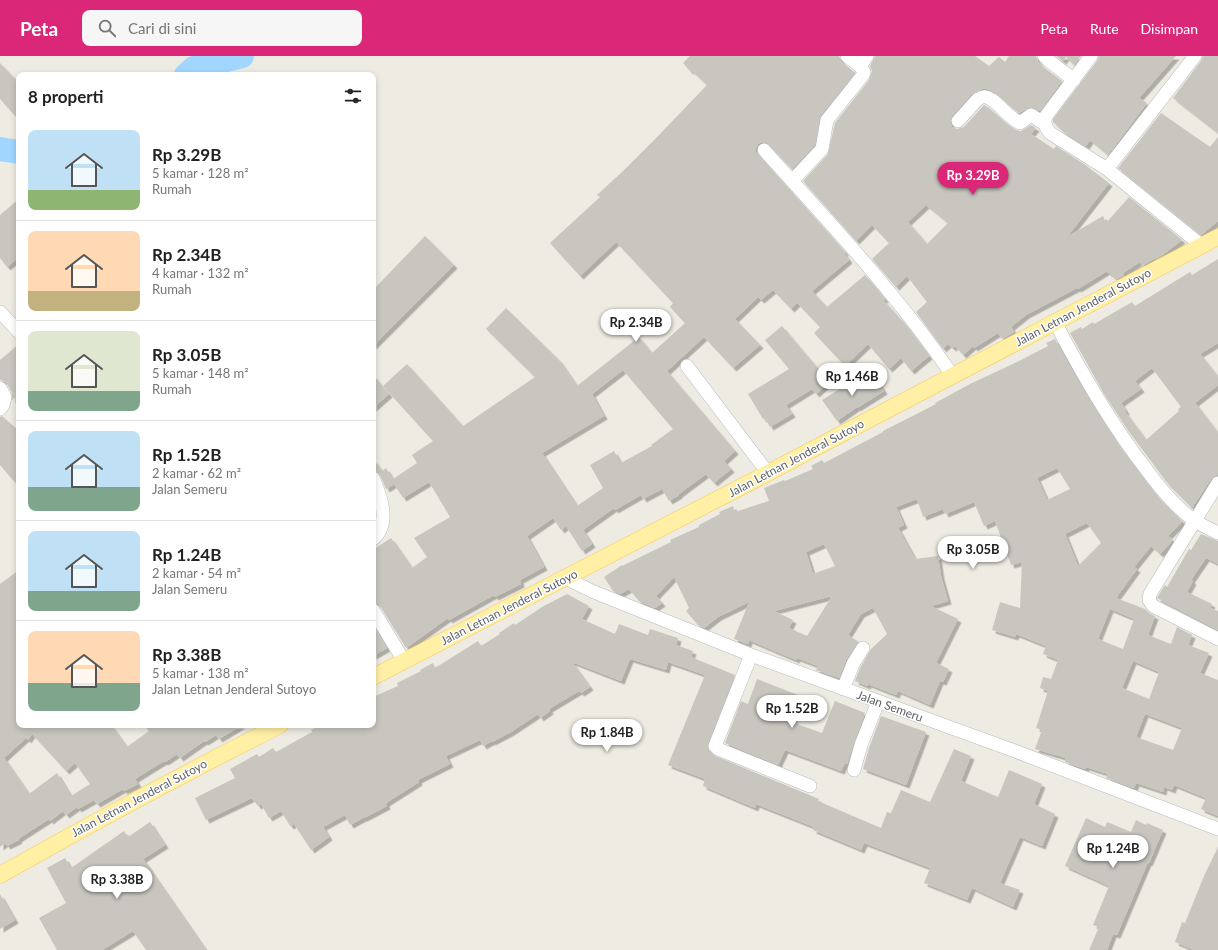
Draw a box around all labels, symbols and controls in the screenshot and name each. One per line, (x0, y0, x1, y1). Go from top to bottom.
search box (82, 10, 362, 46)
text: Peta (20, 17, 58, 40)
icon: search (96, 17, 118, 39)
text: Cari di sini (128, 19, 196, 37)
text: Peta (1041, 20, 1068, 37)
text: Rute (1090, 20, 1119, 37)
text: Disimpan (1141, 20, 1198, 37)
icon: filters (342, 85, 364, 107)
text: 8 properti (28, 86, 104, 107)
text: Rp 3.29B (152, 144, 221, 165)
icon: home (60, 146, 108, 194)
pin: Rp 3.29B (932, 162, 1014, 196)
text: 5 kamar · 128 m² (152, 165, 249, 181)
text: Rp 3.29B (946, 167, 1000, 183)
text: Rumah (152, 181, 192, 197)
text: Rp 2.34B (152, 244, 221, 265)
icon: home (60, 247, 108, 295)
text: 4 kamar · 132 m² (152, 265, 249, 281)
street label: Jalan Letnan Jenderal Sutoyo (1013, 265, 1154, 349)
text: Rumah (152, 281, 192, 297)
pin: Rp 2.34B (595, 309, 677, 343)
text: Rp 2.34B (609, 314, 663, 330)
text: Rp 3.05B (152, 344, 221, 365)
icon: home (60, 347, 108, 395)
pin: Rp 1.46B (811, 363, 893, 397)
text: 5 kamar · 148 m² (152, 365, 249, 381)
text: Rp 1.46B (825, 368, 879, 384)
text: Rumah (152, 381, 192, 397)
street label: Jalan Letnan Jenderal Sutoyo (726, 416, 867, 500)
text: Rp 1.52B (152, 444, 221, 465)
icon: home (60, 447, 108, 495)
text: 2 kamar · 62 m² (152, 465, 241, 481)
text: Jalan Semeru (152, 481, 227, 497)
pin: Rp 3.05B (932, 536, 1014, 570)
text: Rp 3.05B (946, 541, 1000, 557)
text: Rp 1.24B (152, 544, 221, 565)
icon: home (60, 547, 108, 595)
text: 2 kamar · 54 m² (152, 565, 241, 581)
street label: Jalan Letnan Jenderal Sutoyo (438, 566, 580, 648)
text: Jalan Semeru (152, 581, 227, 597)
text: Rp 3.38B (152, 644, 221, 665)
icon: home (60, 647, 108, 695)
text: 5 kamar · 138 m² (152, 665, 249, 681)
text: Jalan Letnan Jenderal Sutoyo (152, 681, 316, 697)
street label: Jalan Semeru (855, 687, 925, 725)
pin: Rp 1.52B (751, 695, 833, 729)
text: Rp 1.52B (765, 700, 819, 716)
pin: Rp 1.84B (566, 719, 648, 753)
text: Rp 1.84B (580, 724, 634, 740)
street label: Jalan Letnan Jenderal Sutoyo (69, 756, 210, 840)
pin: Rp 1.24B (1072, 835, 1154, 869)
text: Rp 1.24B (1086, 840, 1140, 856)
pin: Rp 3.38B (76, 866, 158, 900)
text: Rp 3.38B (90, 871, 144, 887)

